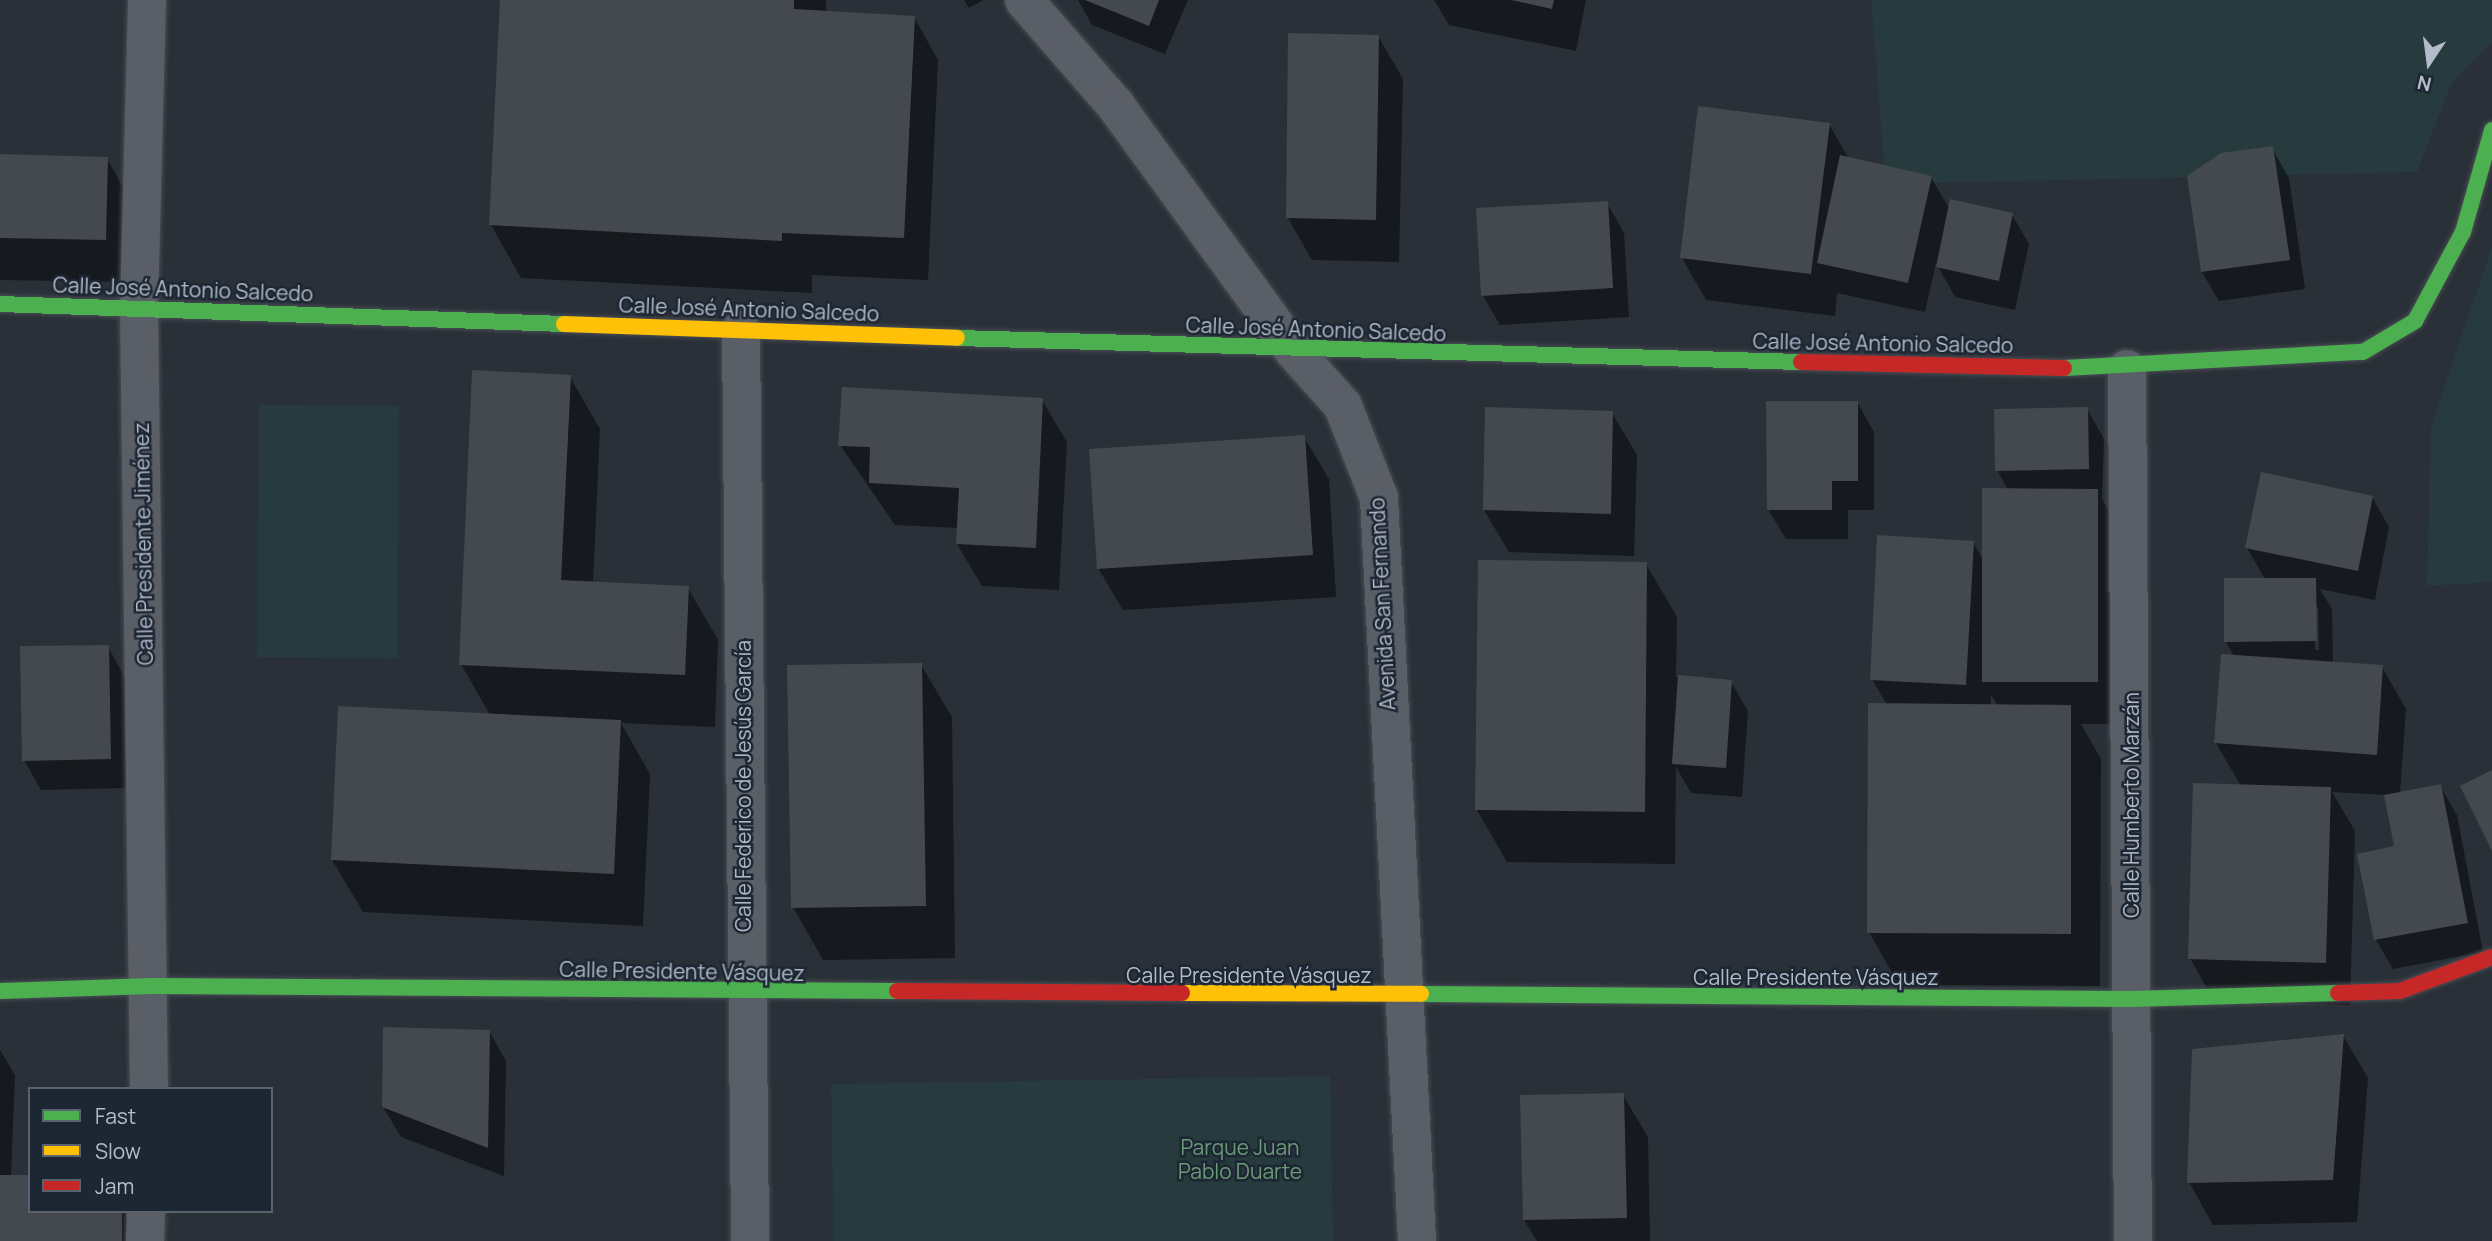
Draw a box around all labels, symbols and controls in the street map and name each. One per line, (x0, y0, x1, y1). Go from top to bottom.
north arrow (2394, 28, 2464, 98)
text: N (2415, 69, 2434, 98)
street label: Calle José Antonio Salcedo (52, 272, 314, 306)
street label: Calle José Antonio Salcedo (618, 292, 880, 326)
street label: Calle José Antonio Salcedo (1185, 312, 1447, 346)
street label: Calle José Antonio Salcedo (1752, 328, 2014, 358)
street label: Calle Presidente Jiménez (128, 422, 158, 666)
street label: Avenida San Fernando (1364, 497, 1400, 711)
street label: Calle Federico de Jesús García (730, 640, 756, 932)
street label: Calle Humberto Marzán (2118, 692, 2144, 918)
street label: Calle Presidente Vásquez (559, 956, 805, 986)
street label: Calle Presidente Vásquez (1126, 962, 1372, 988)
street label: Calle Presidente Vásquez (1693, 964, 1939, 990)
legend (28, 1087, 273, 1213)
text: Fast (95, 1102, 136, 1130)
park label: Parque Juan Pablo Duarte (1178, 1134, 1302, 1184)
text: Slow (95, 1137, 141, 1165)
text: Jam (95, 1172, 134, 1200)

